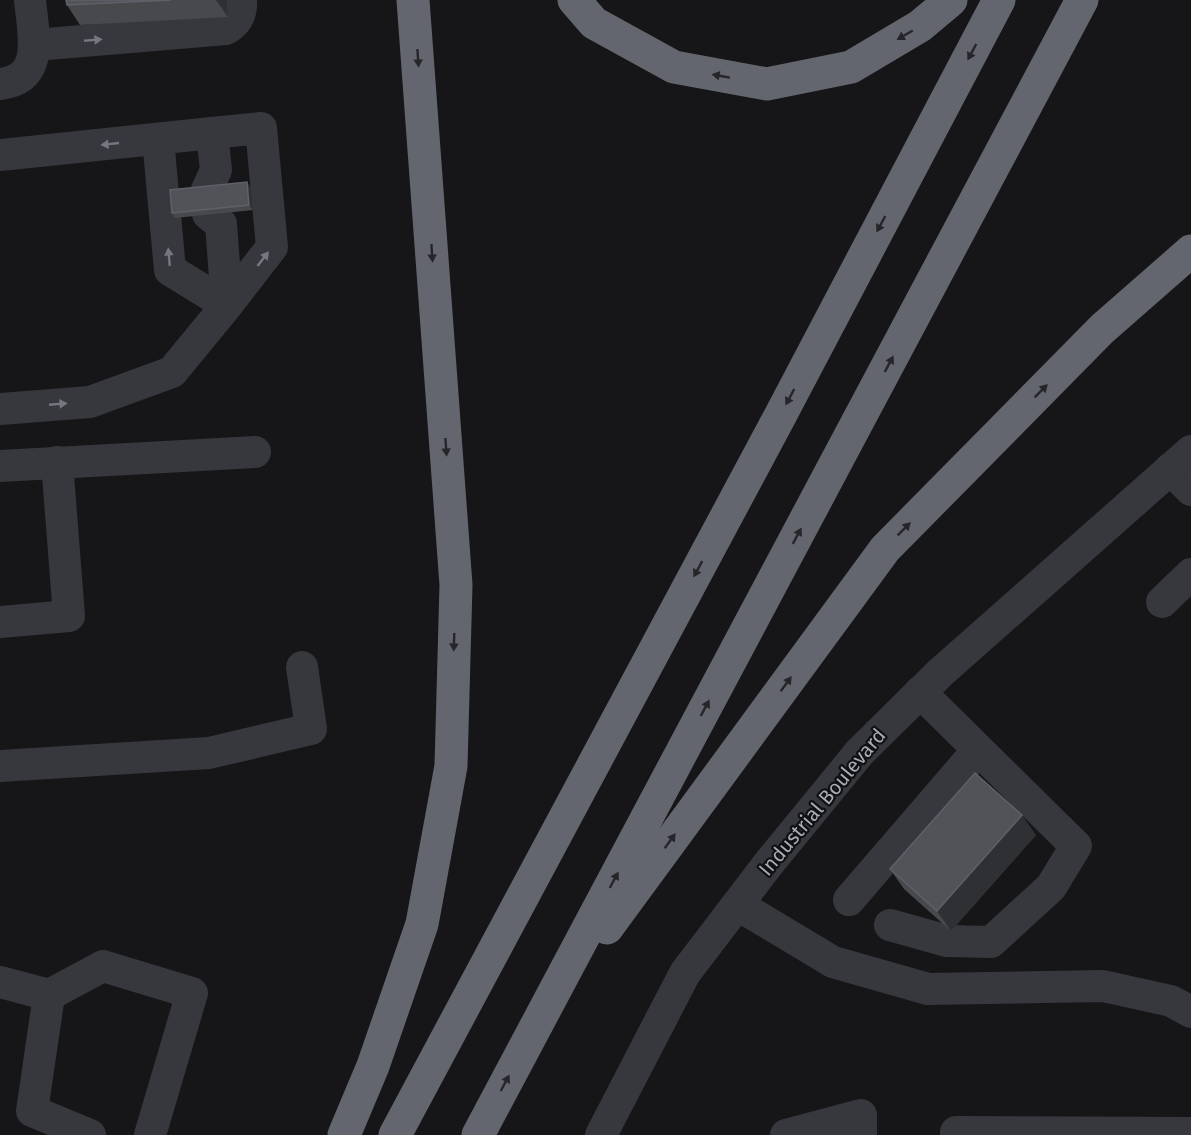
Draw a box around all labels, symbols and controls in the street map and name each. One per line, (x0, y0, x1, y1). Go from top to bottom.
one-way arrow (896, 30, 913, 40)
one-way arrow (83, 35, 102, 45)
one-way arrow (967, 43, 977, 60)
one-way arrow (413, 49, 422, 68)
one-way arrow (711, 71, 730, 80)
one-way arrow (101, 139, 120, 149)
one-way arrow (876, 216, 886, 233)
one-way arrow (427, 243, 436, 262)
one-way arrow (164, 247, 174, 266)
one-way arrow (256, 251, 268, 266)
one-way arrow (884, 355, 894, 372)
one-way arrow (1034, 384, 1048, 398)
one-way arrow (785, 389, 795, 406)
one-way arrow (49, 400, 68, 409)
one-way arrow (441, 438, 451, 457)
one-way arrow (897, 522, 911, 537)
one-way arrow (792, 527, 802, 544)
one-way arrow (693, 561, 703, 578)
one-way arrow (449, 632, 459, 651)
one-way arrow (779, 676, 792, 692)
one-way arrow (700, 699, 710, 716)
street label: Industrial Boulevard (754, 724, 890, 880)
one-way arrow (664, 834, 676, 849)
one-way arrow (609, 871, 619, 888)
one-way arrow (500, 1075, 510, 1092)

